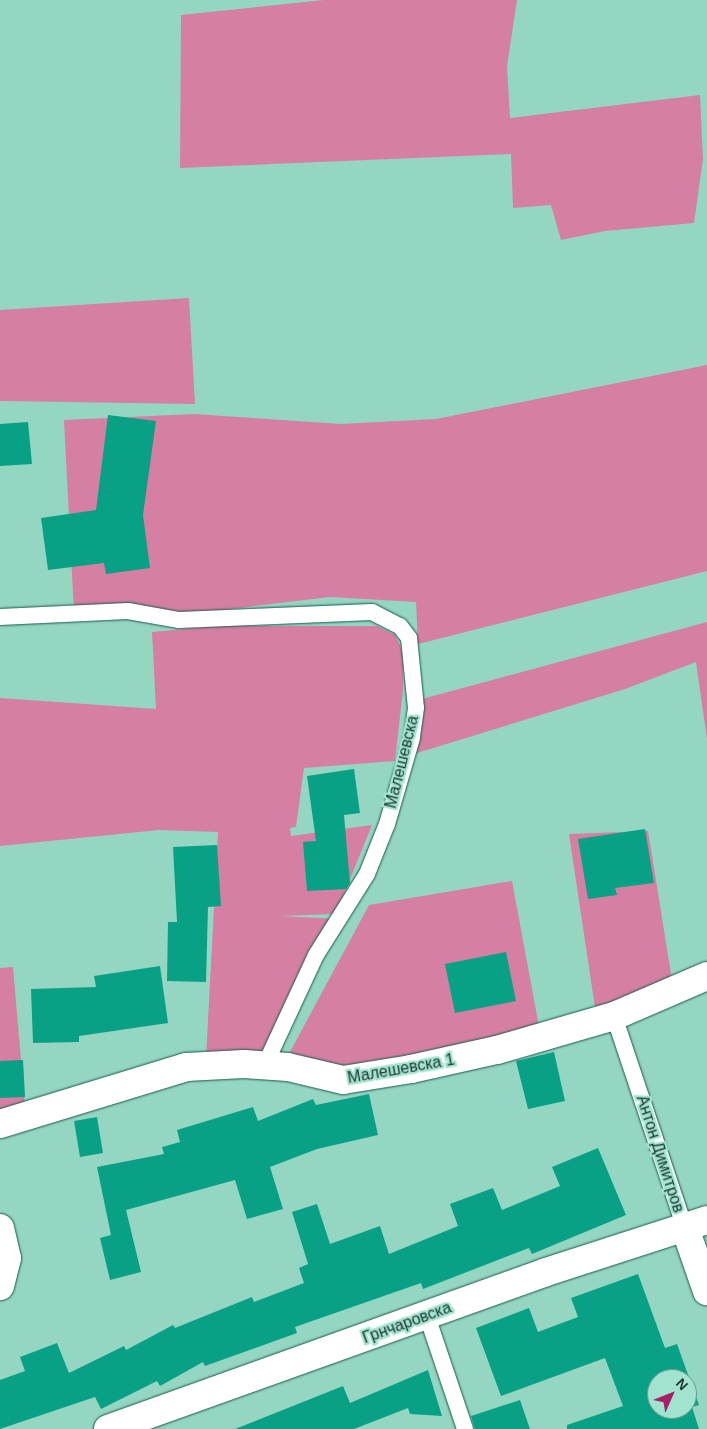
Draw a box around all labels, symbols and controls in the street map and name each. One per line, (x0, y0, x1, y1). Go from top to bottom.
street label: Малешевска (381, 714, 423, 810)
street label: Малешевска 1 (346, 1050, 456, 1088)
street label: Антон Димитров (632, 1093, 688, 1215)
street label: Грнчаровска (360, 1298, 454, 1348)
north arrow (647, 1369, 697, 1419)
text: N (673, 1375, 691, 1393)

